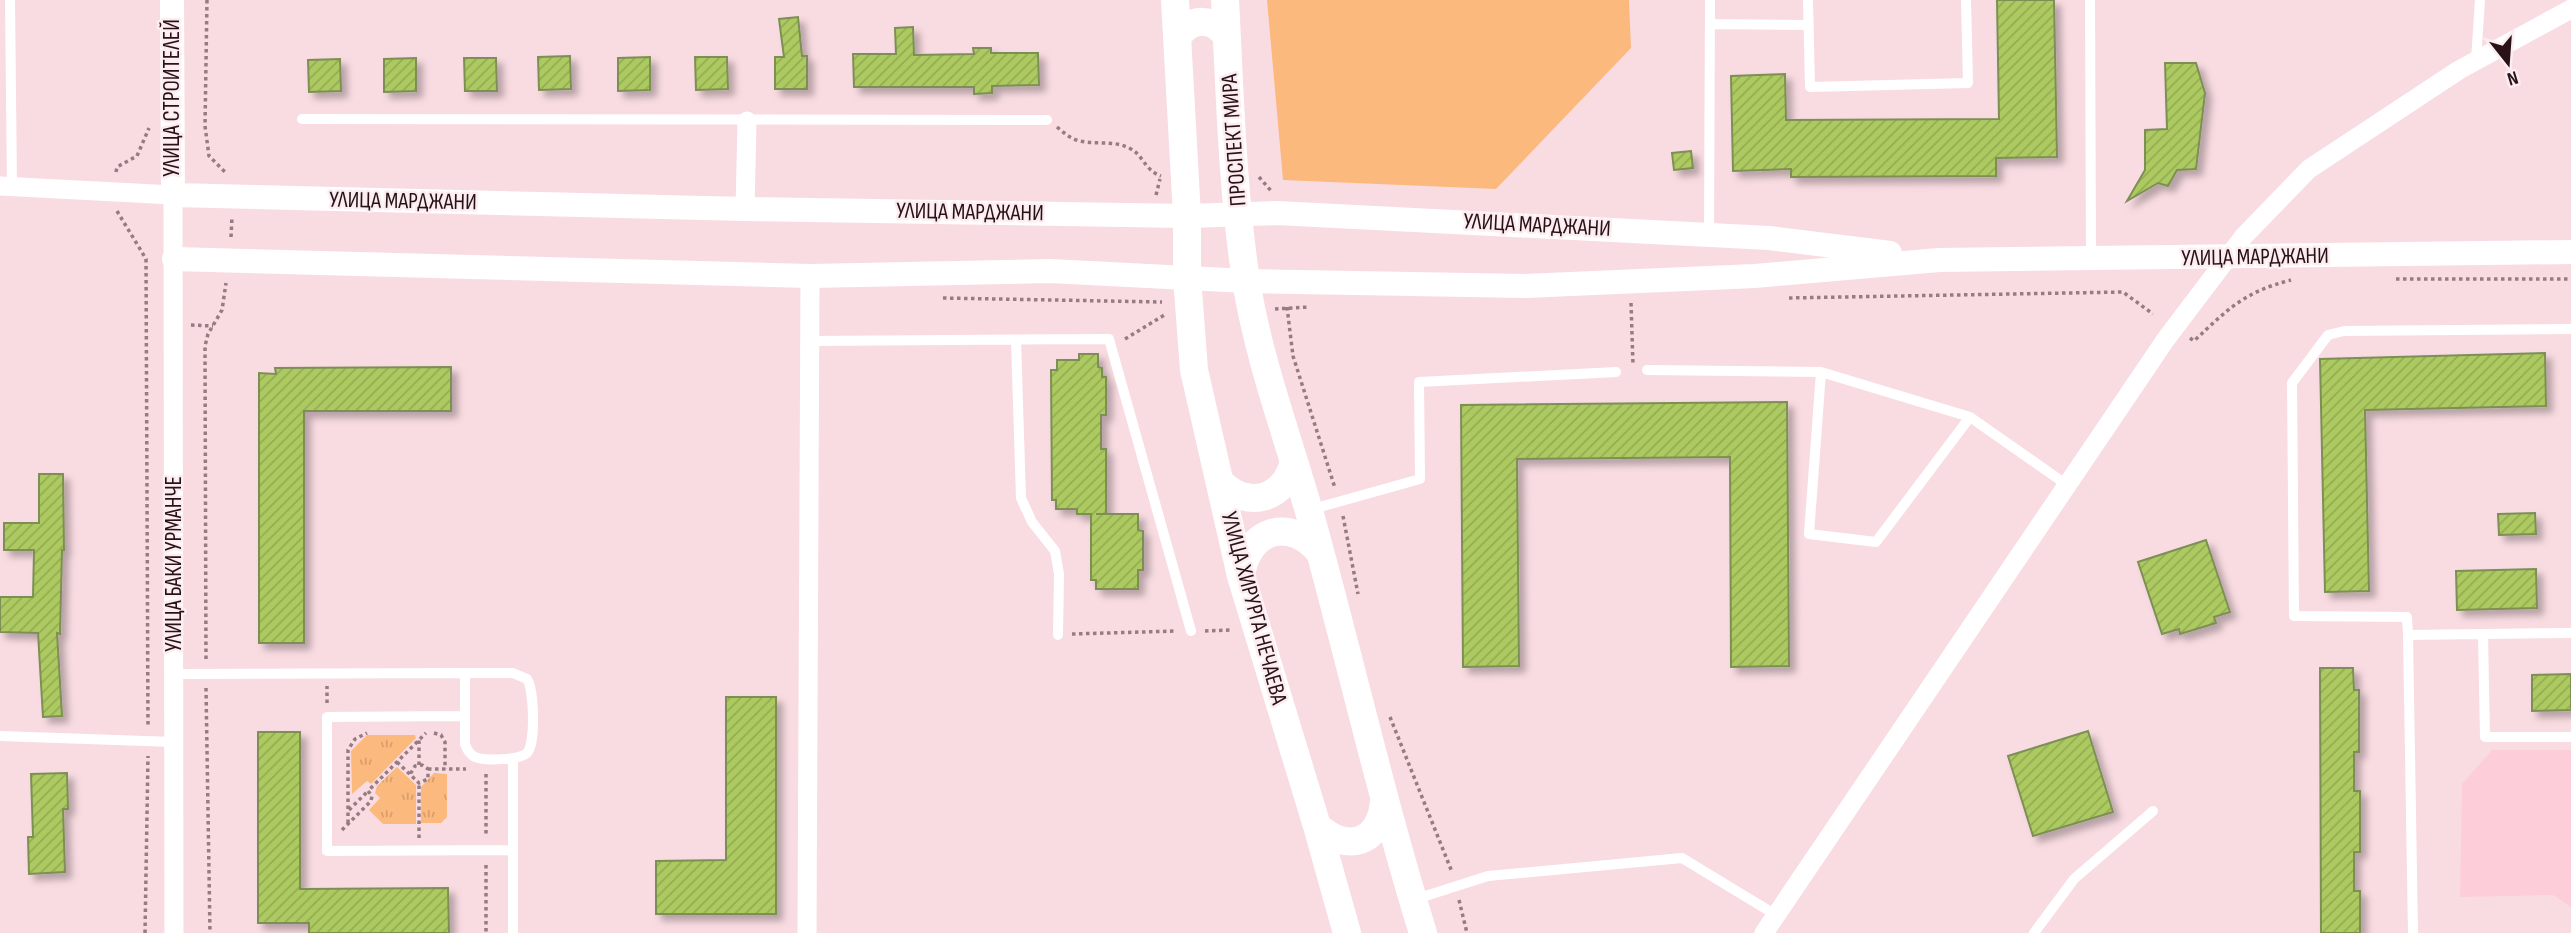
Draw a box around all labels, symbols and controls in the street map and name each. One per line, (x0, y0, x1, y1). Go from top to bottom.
street label: УЛИЦА СТРОИТЕЛЕЙ (158, 19, 186, 177)
north arrow (2473, 28, 2543, 98)
text: N (2504, 65, 2521, 90)
street label: ПРОСПЕКТ МИРА (1215, 73, 1253, 207)
street label: УЛИЦА МАРДЖАНИ (329, 186, 477, 216)
street label: УЛИЦА МАРДЖАНИ (896, 197, 1044, 227)
street label: УЛИЦА МАРДЖАНИ (1463, 207, 1611, 243)
street label: УЛИЦА МАРДЖАНИ (2181, 242, 2329, 272)
street label: УЛИЦА БАКИ УРМАНЧЕ (160, 476, 188, 652)
street label: УЛИЦА ХИРУРГА НЕЧАЕВА (1215, 509, 1293, 708)

